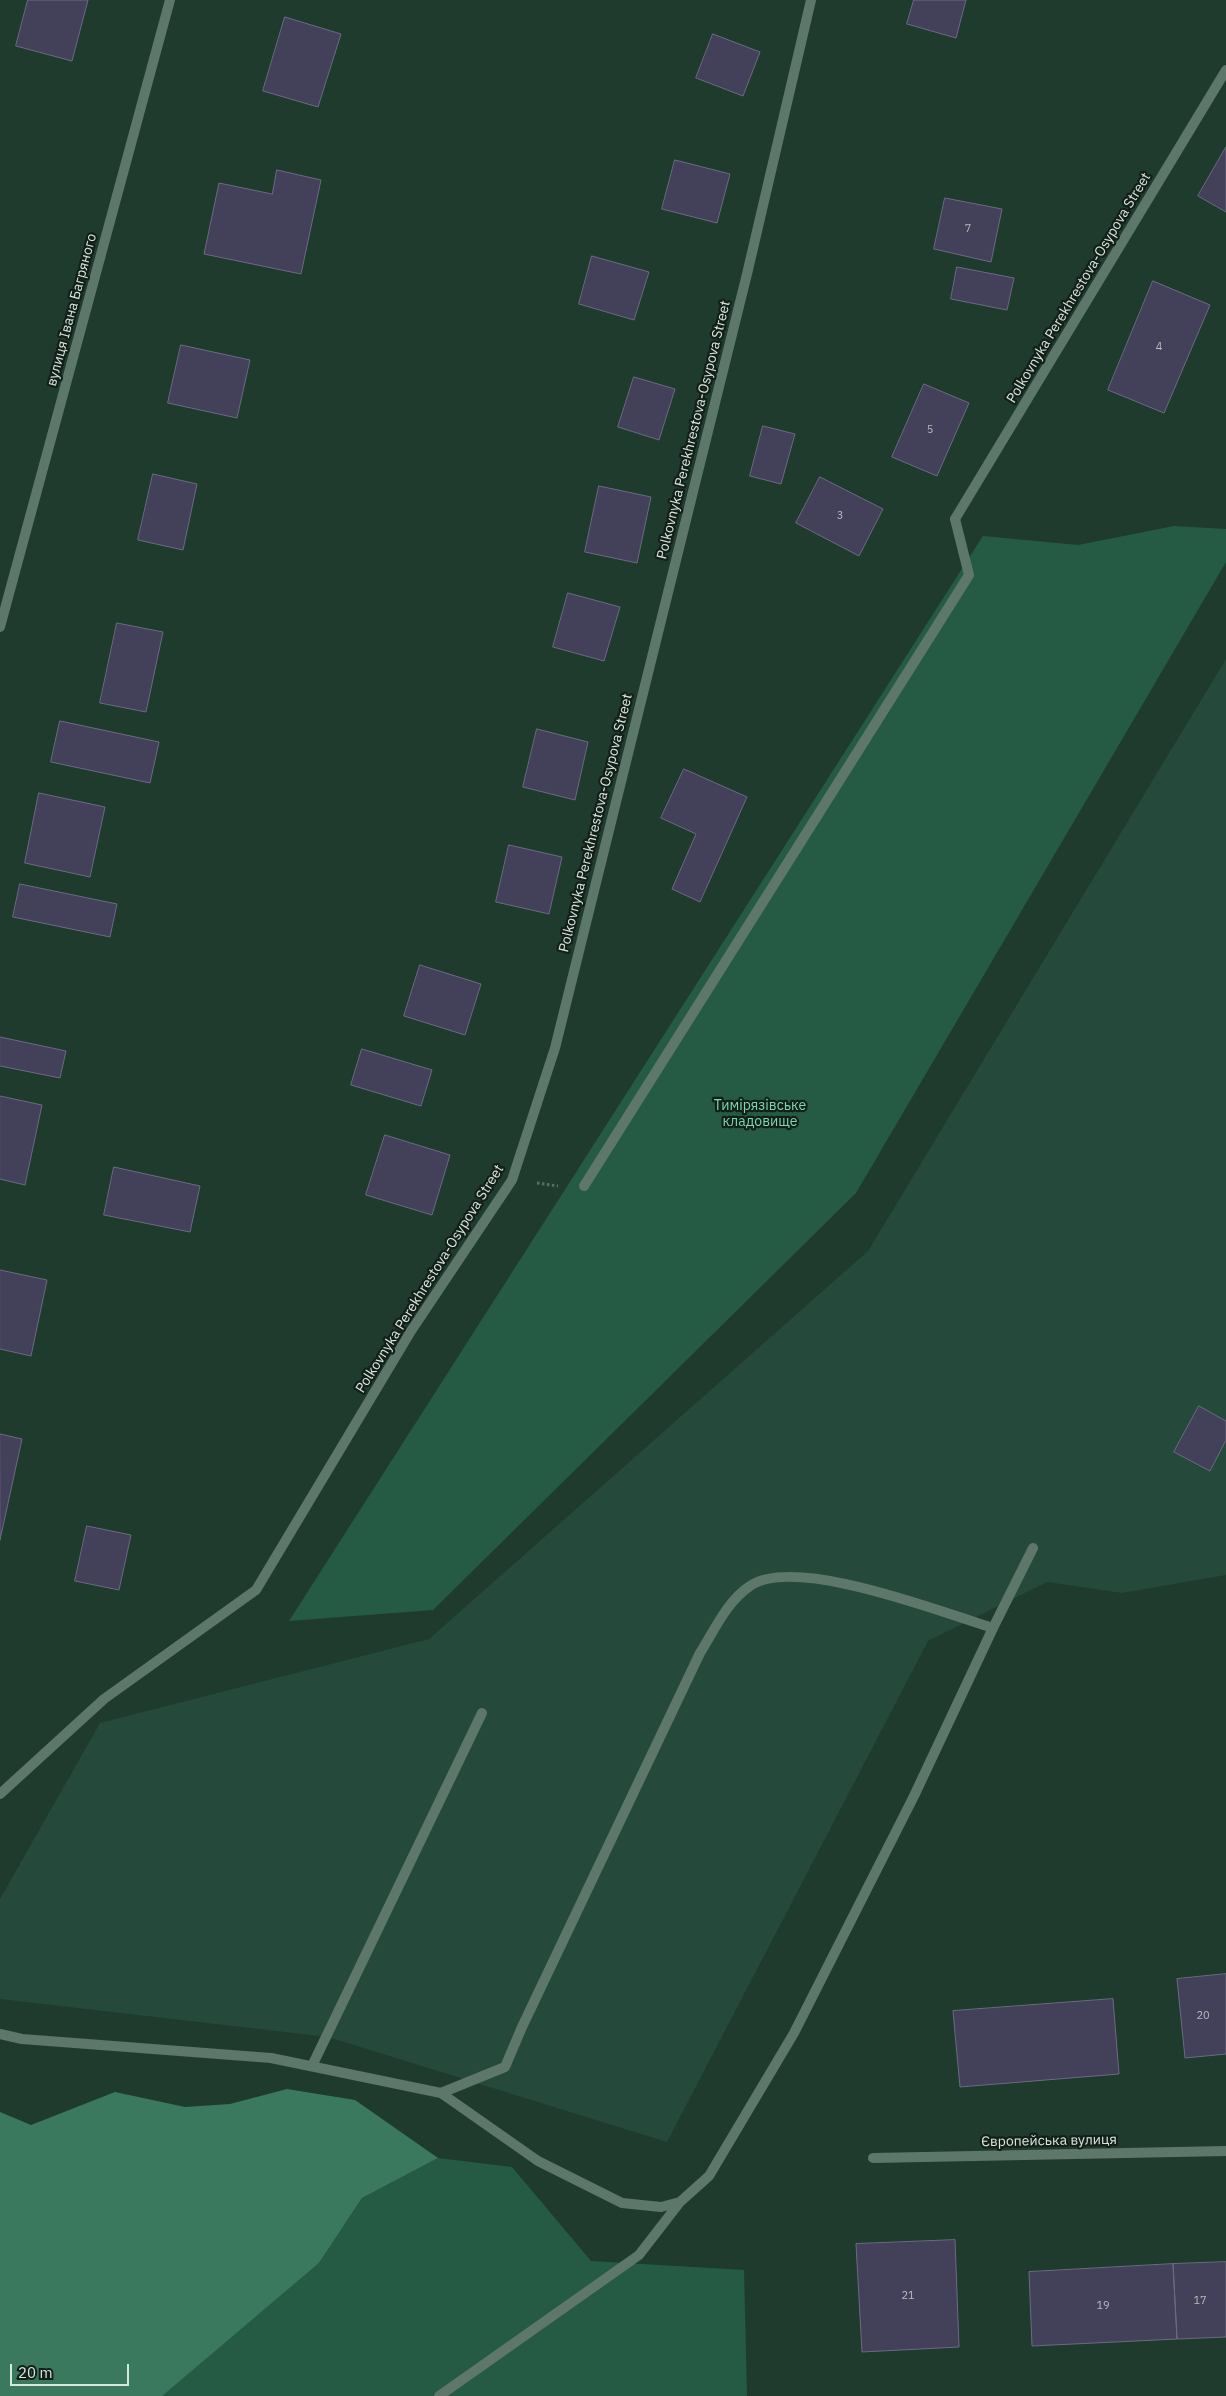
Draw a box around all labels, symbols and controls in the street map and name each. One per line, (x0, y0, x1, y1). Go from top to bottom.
street label: Polkovnyka Perekhrestova-Osypova Street (1003, 170, 1155, 406)
house number: 7 (965, 222, 971, 236)
street label: вулиця Івана Багряного (44, 232, 100, 388)
street label: Polkovnyka Perekhrestova-Osypova Street (654, 299, 734, 561)
house number: 4 (1156, 340, 1162, 354)
house number: 5 (927, 423, 933, 437)
house number: 3 (837, 509, 843, 523)
street label: Polkovnyka Perekhrestova-Osypova Street (556, 692, 636, 954)
park label: Тимірязівське кладовище (714, 1098, 806, 1130)
street label: Polkovnyka Perekhrestova-Osypova Street (352, 1162, 508, 1396)
house number: 20 (1196, 2009, 1210, 2023)
street label: Європейська вулиця (981, 2131, 1117, 2151)
house number: 21 (901, 2289, 915, 2303)
house number: 17 (1193, 2294, 1207, 2308)
house number: 19 (1096, 2299, 1110, 2313)
scale bar (12, 2354, 131, 2386)
text: 20 m (18, 2363, 53, 2382)

